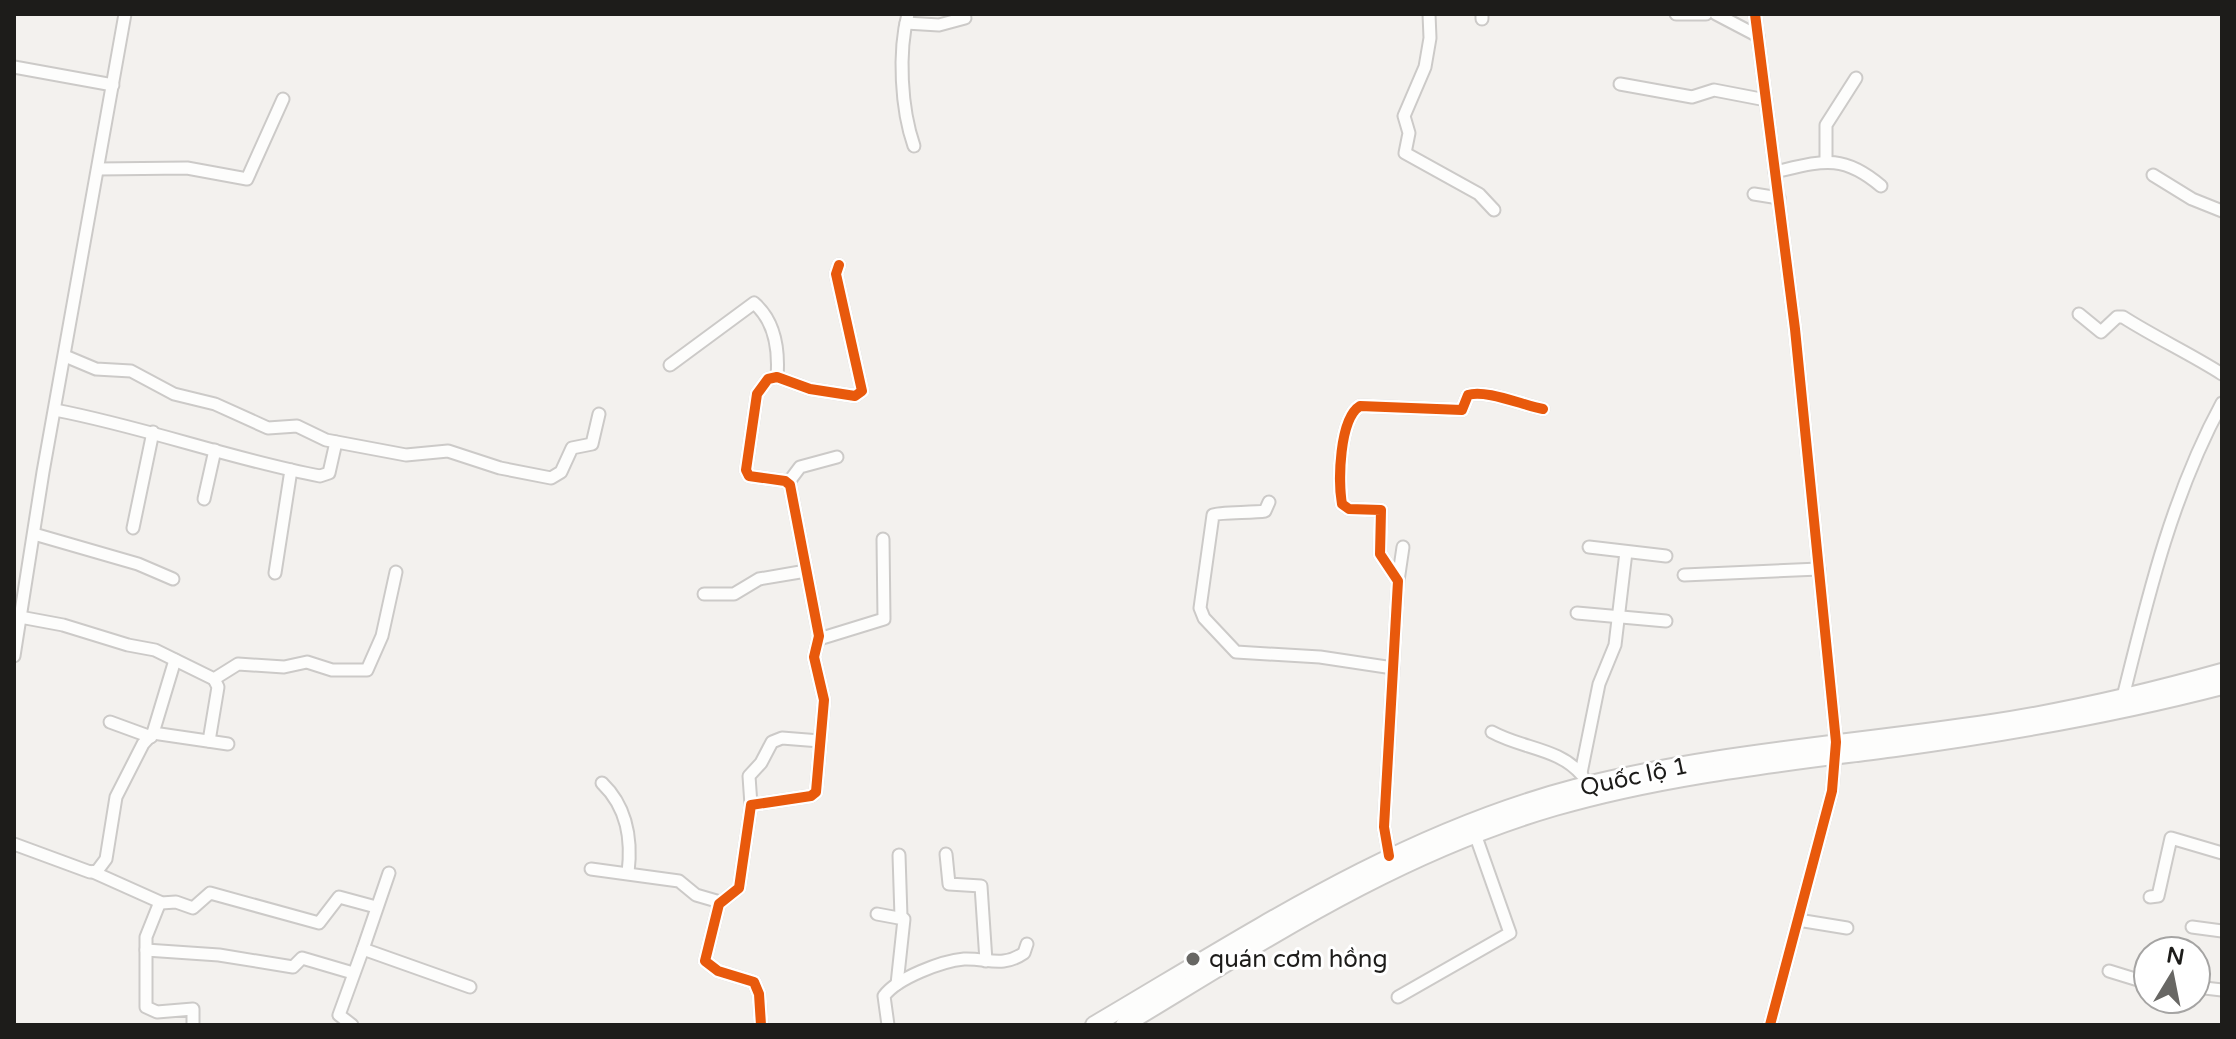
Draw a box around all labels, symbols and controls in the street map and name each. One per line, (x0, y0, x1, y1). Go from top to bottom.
street label: Quốc lộ 1 (1577, 751, 1691, 803)
north arrow (2132, 935, 2212, 1015)
text: N (2164, 942, 2186, 971)
place label: quán cơm hồng (1209, 945, 1388, 974)
marker: quán cơm hồng (1184, 950, 1202, 968)

